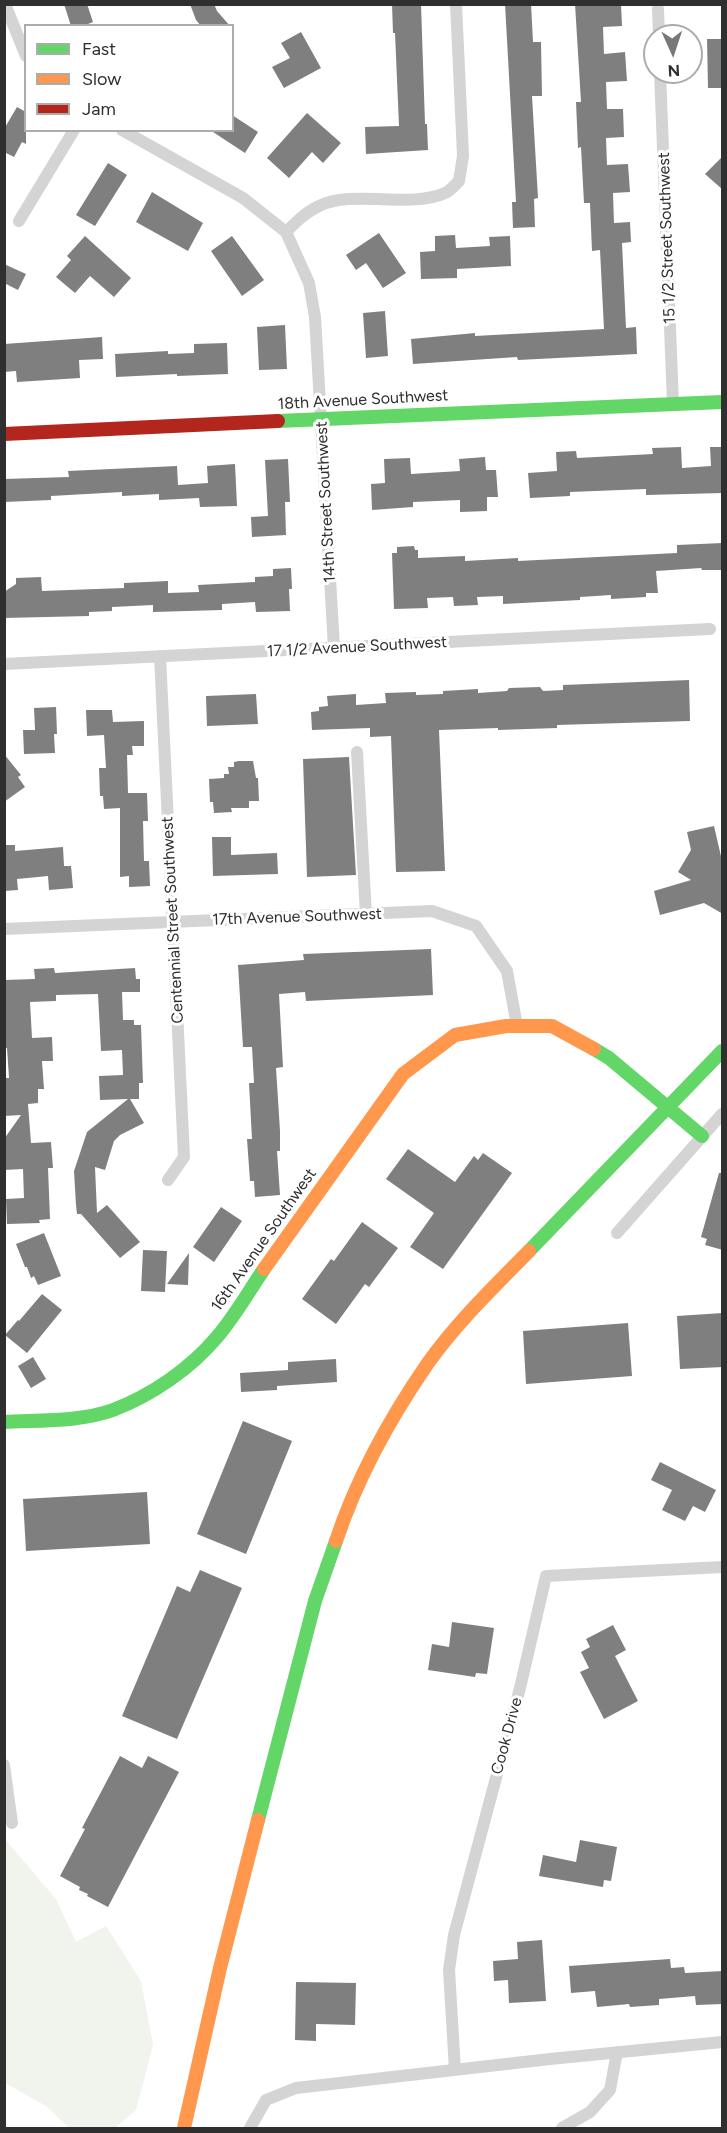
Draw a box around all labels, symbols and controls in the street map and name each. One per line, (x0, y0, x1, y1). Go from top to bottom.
legend (24, 24, 234, 132)
north arrow (643, 24, 703, 84)
text: Fast (82, 38, 116, 60)
text: N (667, 61, 681, 80)
text: Slow (82, 68, 121, 90)
text: Jam (82, 98, 116, 120)
street label: 15 1/2 Street Southwest (654, 152, 680, 324)
street label: 18th Avenue Southwest (277, 386, 449, 414)
street label: 14th Street Southwest (312, 421, 340, 583)
street label: 17 1/2 Avenue Southwest (266, 633, 448, 661)
street label: Centennial Street Southwest (158, 816, 188, 1024)
street label: 17th Avenue Southwest (212, 904, 382, 930)
street label: 16th Avenue Southwest (207, 1165, 321, 1315)
street label: Cook Drive (488, 1695, 526, 1777)

